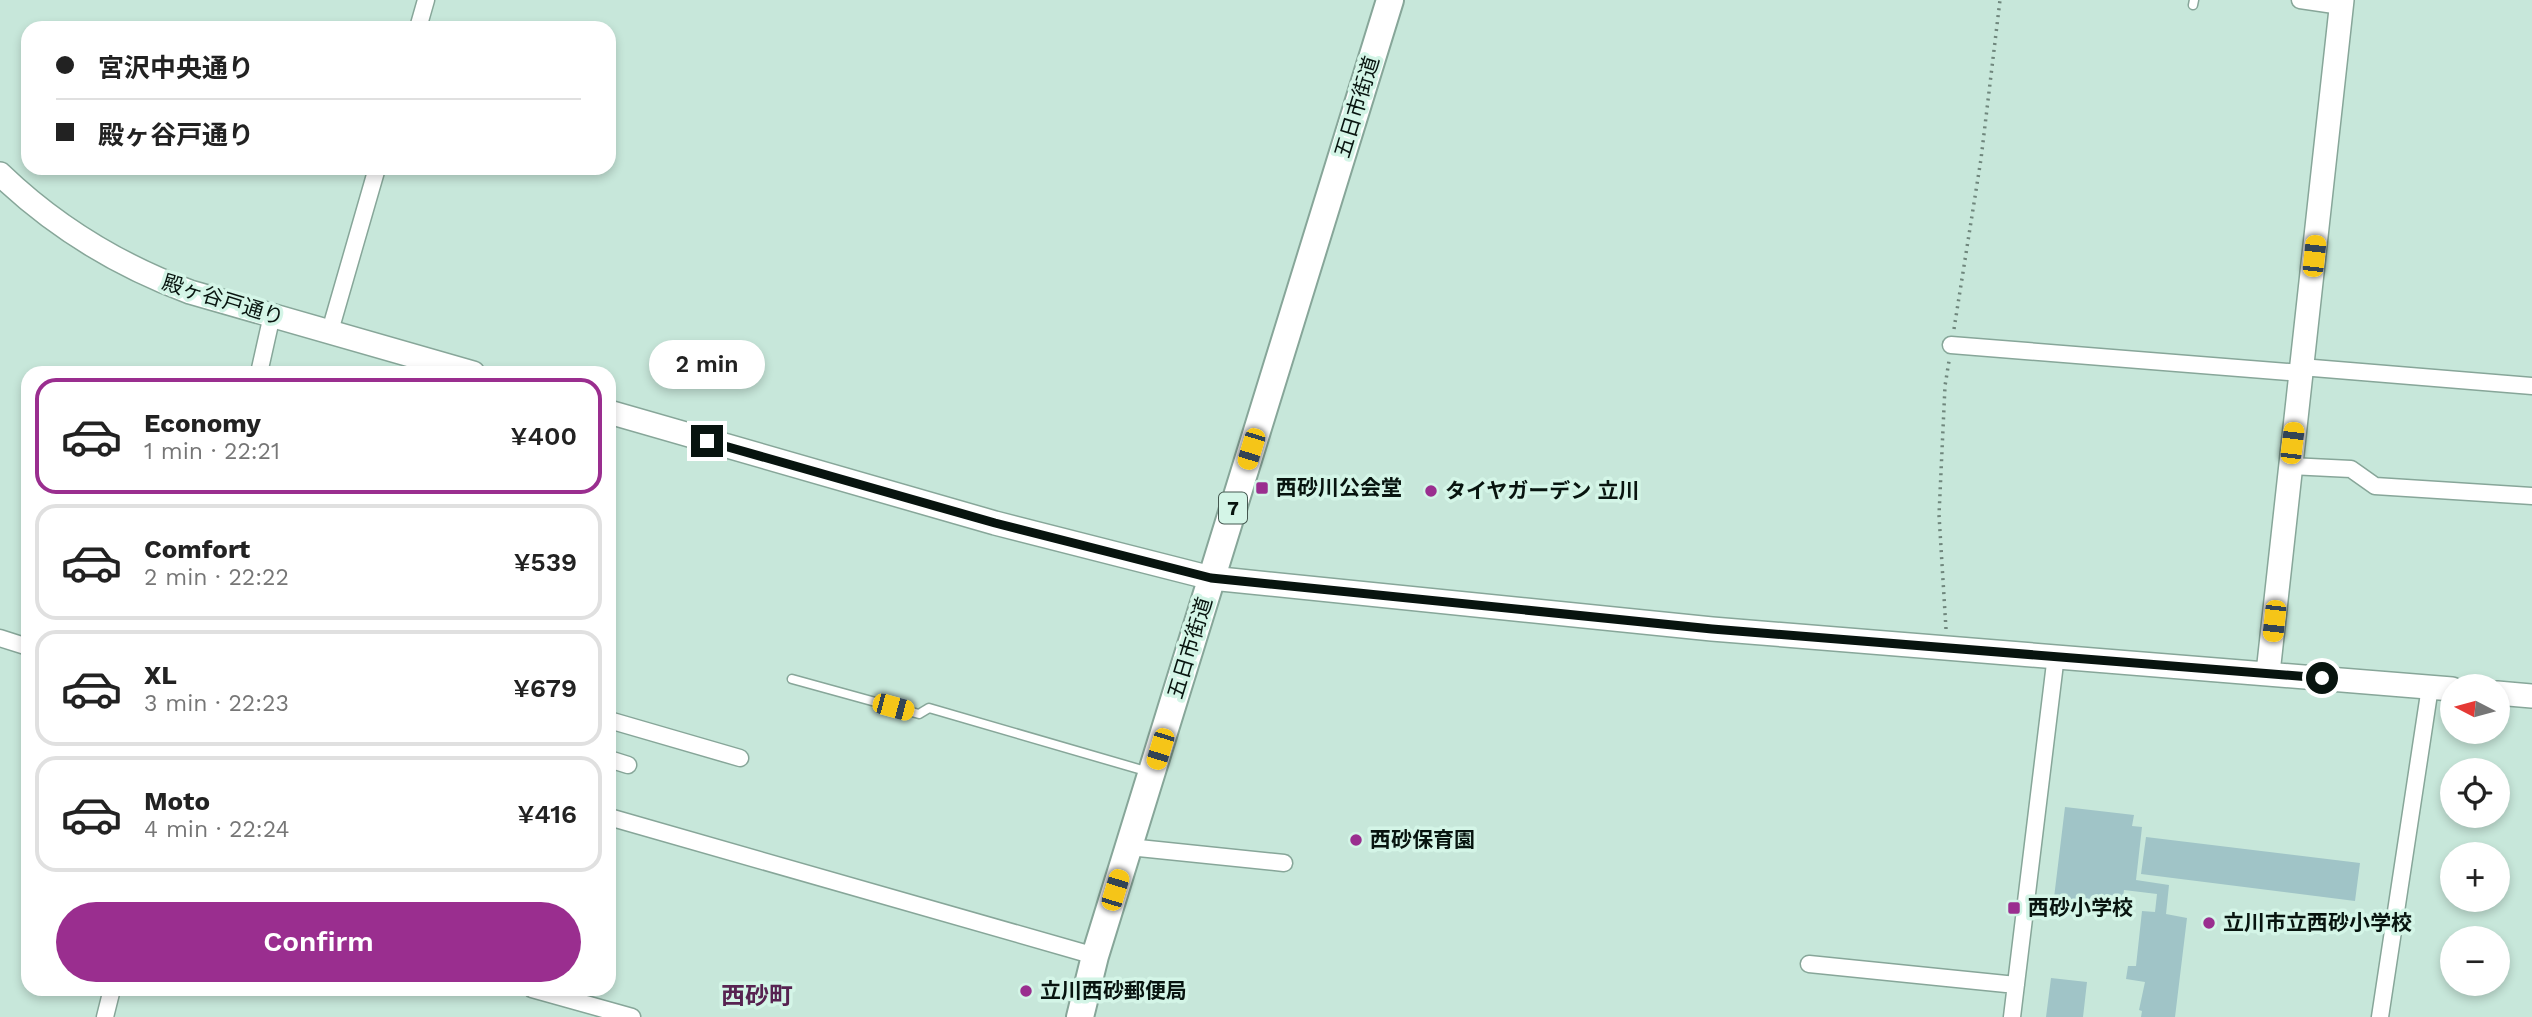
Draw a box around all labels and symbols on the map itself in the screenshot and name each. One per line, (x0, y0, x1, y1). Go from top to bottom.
street label: 五日市街道 (1329, 53, 1384, 161)
car (2302, 234, 2327, 278)
street label: 殿ヶ谷戸通り (159, 269, 287, 330)
callout: 2 min (649, 340, 765, 388)
car (2280, 421, 2305, 465)
route end (691, 425, 723, 457)
car (1235, 426, 1268, 472)
place label: 西砂川公会堂 (1276, 475, 1402, 500)
place label: タイヤガーデン 立川 (1445, 478, 1639, 503)
marker: 西砂川公会堂 (1254, 480, 1270, 496)
marker: タイヤガーデン 立川 (1423, 483, 1439, 499)
road number: 7 (1219, 492, 1247, 524)
street label: 五日市街道 (1162, 594, 1217, 702)
car (2262, 599, 2287, 643)
route start (2306, 662, 2338, 694)
north arrow (2440, 674, 2510, 744)
car (870, 691, 917, 723)
car (1144, 726, 1177, 772)
place label: 西砂保育園 (1370, 827, 1475, 852)
marker: 西砂保育園 (1348, 832, 1364, 848)
car (1099, 867, 1132, 913)
place label: 西砂小学校 (2028, 895, 2133, 920)
marker: 西砂小学校 (2006, 900, 2022, 916)
place label: 立川市立西砂小学校 (2223, 910, 2412, 935)
marker: 立川市立西砂小学校 (2201, 915, 2217, 931)
place label: 立川西砂郵便局 (1040, 978, 1187, 1003)
district label: 西砂町 (721, 982, 793, 1010)
marker: 立川西砂郵便局 (1018, 983, 1034, 999)

